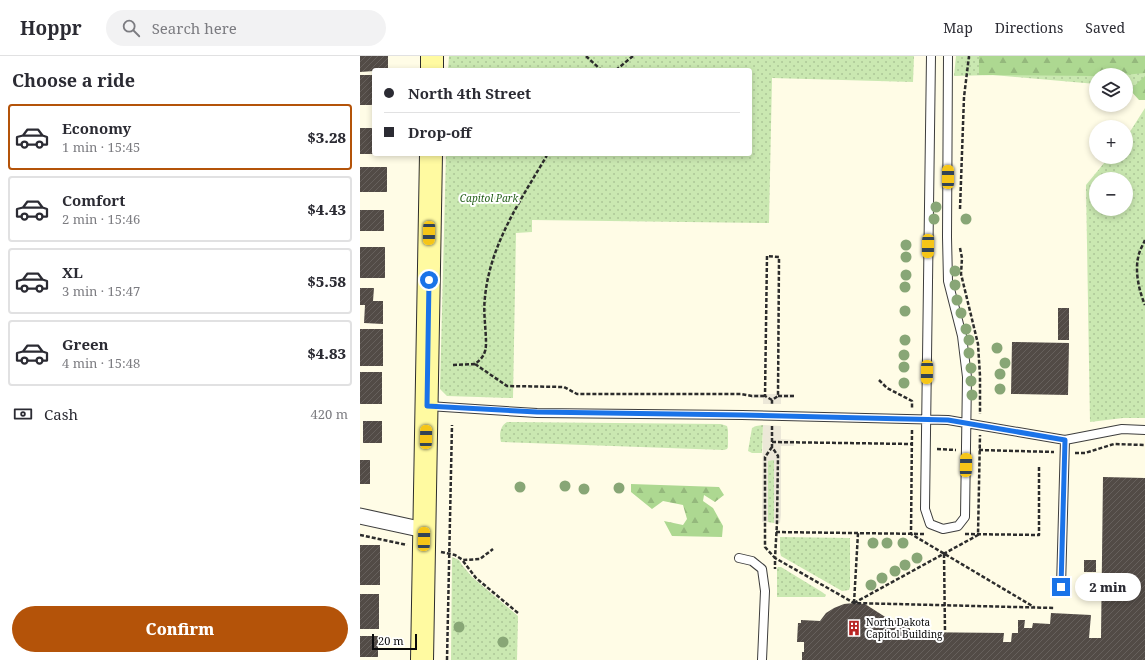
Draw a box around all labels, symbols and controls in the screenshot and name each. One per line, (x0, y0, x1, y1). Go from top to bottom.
search box (106, 10, 386, 46)
text: Hoppr (20, 15, 82, 41)
icon: search (120, 17, 142, 39)
text: Search here (152, 18, 237, 38)
text: Map (943, 18, 973, 37)
text: Directions (995, 18, 1063, 37)
text: Saved (1085, 18, 1125, 37)
text: Choose a ride (12, 68, 135, 92)
map controls (1089, 68, 1133, 216)
button: layers (1089, 68, 1133, 112)
text: North 4th Street (408, 83, 531, 103)
text: Economy (62, 118, 131, 138)
icon: car (14, 119, 50, 155)
button: + (1089, 120, 1133, 164)
text: Drop-off (408, 122, 472, 142)
text: $3.28 (307, 127, 346, 147)
text: 1 min · 15:45 (62, 138, 140, 156)
car (942, 165, 954, 189)
button: − (1089, 172, 1133, 216)
text: Comfort (62, 190, 125, 210)
icon: car (14, 191, 50, 227)
park label: Capitol Park (460, 191, 518, 205)
text: $4.43 (307, 199, 346, 219)
text: 2 min · 15:46 (62, 210, 140, 228)
car (423, 221, 435, 245)
car (922, 234, 934, 258)
text: XL (62, 262, 83, 282)
icon: car (14, 263, 50, 299)
text: $5.58 (307, 271, 346, 291)
route start (420, 271, 438, 289)
text: 3 min · 15:47 (62, 282, 140, 300)
text: Green (62, 334, 109, 354)
icon: car (14, 335, 50, 371)
text: $4.83 (307, 343, 346, 363)
text: 4 min · 15:48 (62, 354, 140, 372)
car (921, 360, 933, 384)
icon: cash (12, 403, 34, 425)
text: Cash (44, 404, 78, 424)
text: 420 m (311, 405, 348, 423)
car (420, 425, 432, 449)
car (960, 453, 972, 477)
car (418, 527, 430, 551)
callout: 2 min (1075, 573, 1141, 601)
route end (1052, 578, 1070, 596)
text: 2 min (1089, 578, 1127, 596)
button: Confirm (12, 606, 348, 652)
place label: North Dakota Capitol Building (866, 615, 943, 641)
building icon: North Dakota Capitol Building (845, 619, 863, 637)
scale bar (372, 632, 417, 651)
text: 20 m (378, 633, 404, 648)

